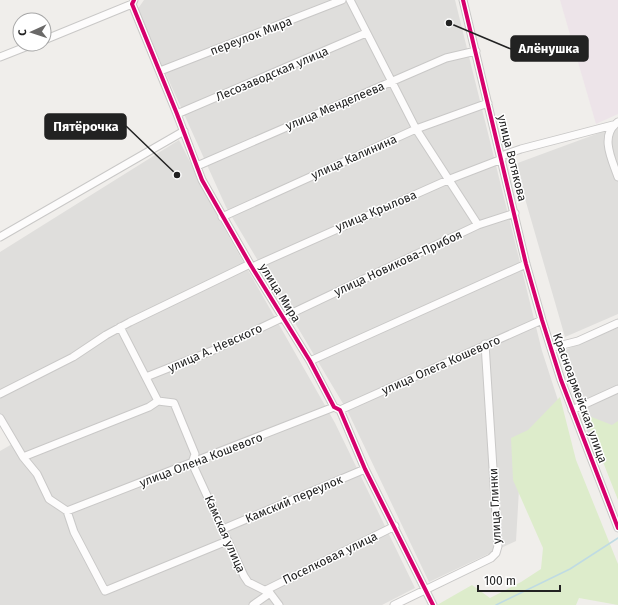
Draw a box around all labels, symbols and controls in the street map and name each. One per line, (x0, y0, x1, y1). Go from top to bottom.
north arrow (12, 12, 52, 52)
street label: переулок Мира (208, 14, 294, 58)
text: С (16, 28, 29, 36)
callout: Алёнушка (511, 36, 588, 61)
text: Алёнушка (518, 41, 579, 56)
street label: Лесозаводская улица (214, 44, 330, 104)
street label: улица Менделеева (284, 79, 386, 133)
street label: улица Вотякова (494, 113, 530, 203)
callout: Пятёрочка (45, 114, 126, 139)
text: Пятёрочка (53, 119, 119, 134)
street label: улица Калинина (309, 132, 399, 182)
street label: улица Крылова (333, 188, 419, 234)
street label: улица Новикова-Прибоя (332, 227, 464, 299)
street label: улица Мира (256, 261, 304, 325)
street label: улица А. Невского (166, 321, 264, 375)
street label: Красноармейская улица (550, 331, 610, 465)
street label: улица Олега Кошевого (380, 333, 502, 397)
street label: улица Олена Кошевого (137, 430, 265, 490)
street label: улица Глинки (486, 468, 504, 544)
street label: Камский переулок (243, 472, 345, 526)
street label: Камская улица (202, 493, 248, 575)
street label: Поселковая улица (280, 529, 380, 587)
scale bar (478, 567, 560, 593)
text: 100 m (484, 574, 516, 588)

